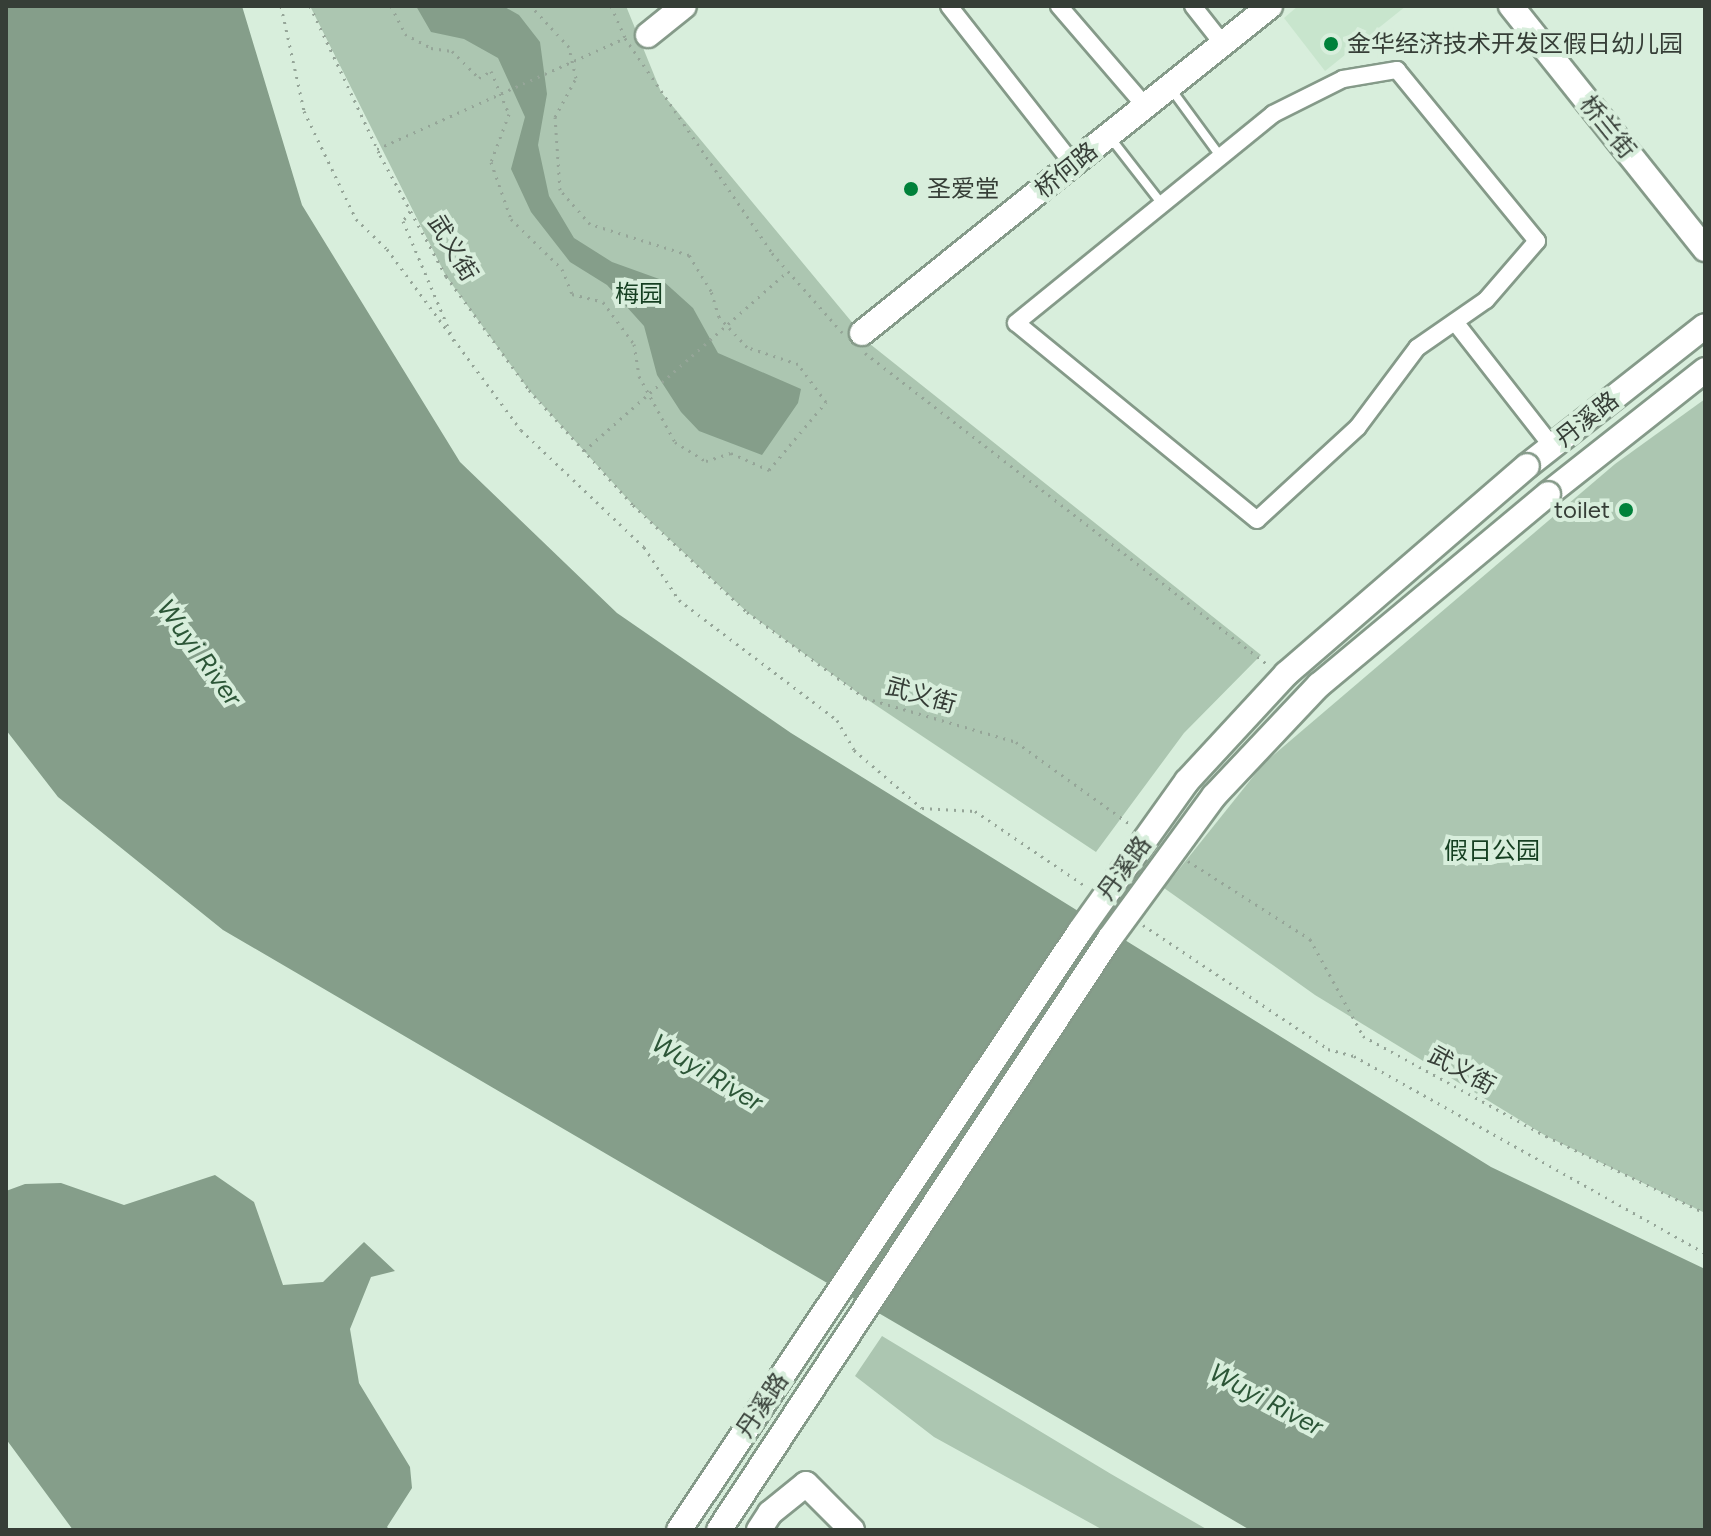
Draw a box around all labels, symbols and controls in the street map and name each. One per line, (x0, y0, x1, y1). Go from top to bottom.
place label: 金华经济技术开发区假日幼儿园 (1347, 30, 1683, 58)
marker: 金华经济技术开发区假日幼儿园 (1322, 35, 1340, 53)
street label: 桥兰街 (1574, 90, 1642, 164)
street label: 桥何路 (1029, 136, 1103, 204)
place label: 圣爱堂 (927, 175, 999, 203)
marker: 圣爱堂 (902, 180, 920, 198)
street label: 武义街 (422, 210, 484, 286)
park label: 梅园 (615, 280, 663, 308)
street label: 丹溪路 (1550, 385, 1624, 453)
place label: toilet (1554, 496, 1610, 524)
marker: toilet (1617, 501, 1635, 519)
water label: Wuyi River (150, 594, 248, 712)
street label: 武义街 (882, 671, 960, 719)
street label: 丹溪路 (1091, 830, 1157, 906)
park label: 假日公园 (1444, 837, 1540, 865)
water label: Wuyi River (646, 1028, 768, 1118)
street label: 武义街 (1424, 1040, 1500, 1100)
water label: Wuyi River (1204, 1357, 1328, 1443)
street label: 丹溪路 (730, 1367, 794, 1443)

